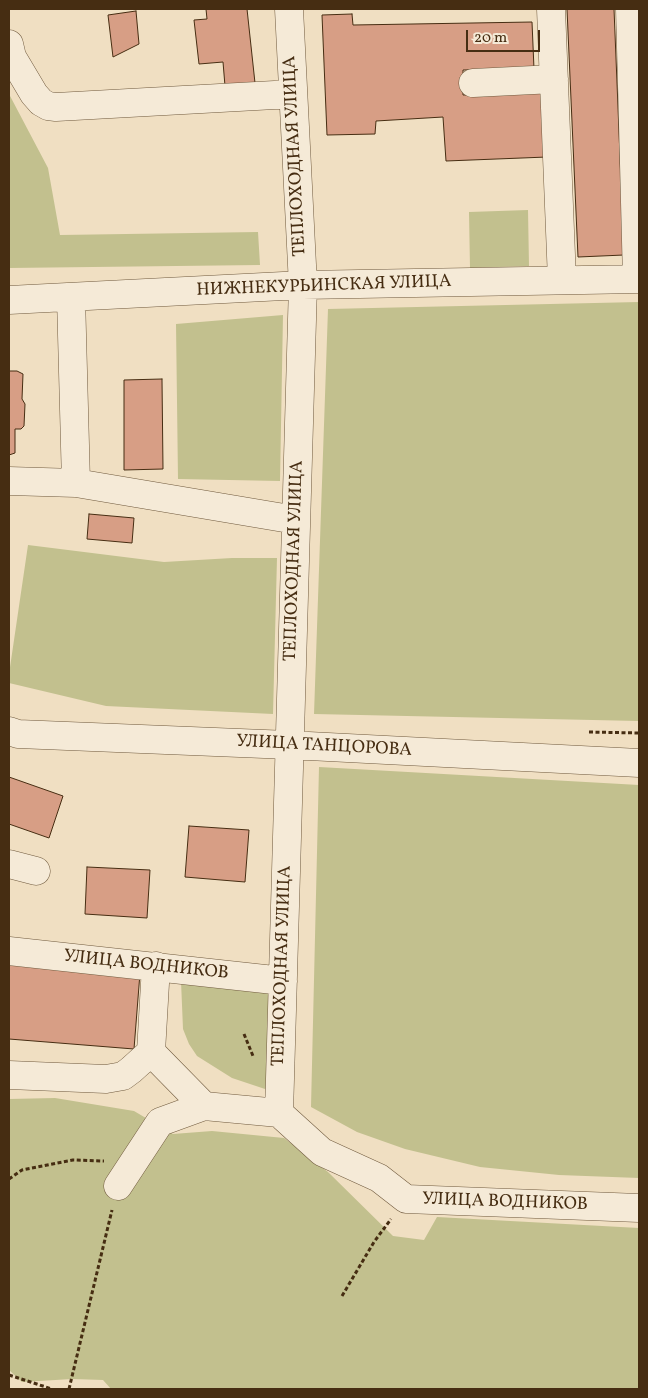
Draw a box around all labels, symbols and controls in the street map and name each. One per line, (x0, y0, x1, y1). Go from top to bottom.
scale bar (468, 20, 542, 52)
text: 20 m (474, 28, 507, 49)
street label: ТЕПЛОХОДНАЯ УЛИЦА (280, 55, 312, 257)
street label: НИЖНЕКУРЬИНСКАЯ УЛИЦА (196, 272, 452, 302)
street label: ТЕПЛОХОДНАЯ УЛИЦА (281, 460, 309, 662)
street label: УЛИЦА ТАНЦОРОВА (236, 732, 412, 762)
street label: ТЕПЛОХОДНАЯ УЛИЦА (269, 865, 297, 1067)
street label: УЛИЦА ВОДНИКОВ (62, 947, 230, 985)
street label: УЛИЦА ВОДНИКОВ (422, 1189, 588, 1217)

